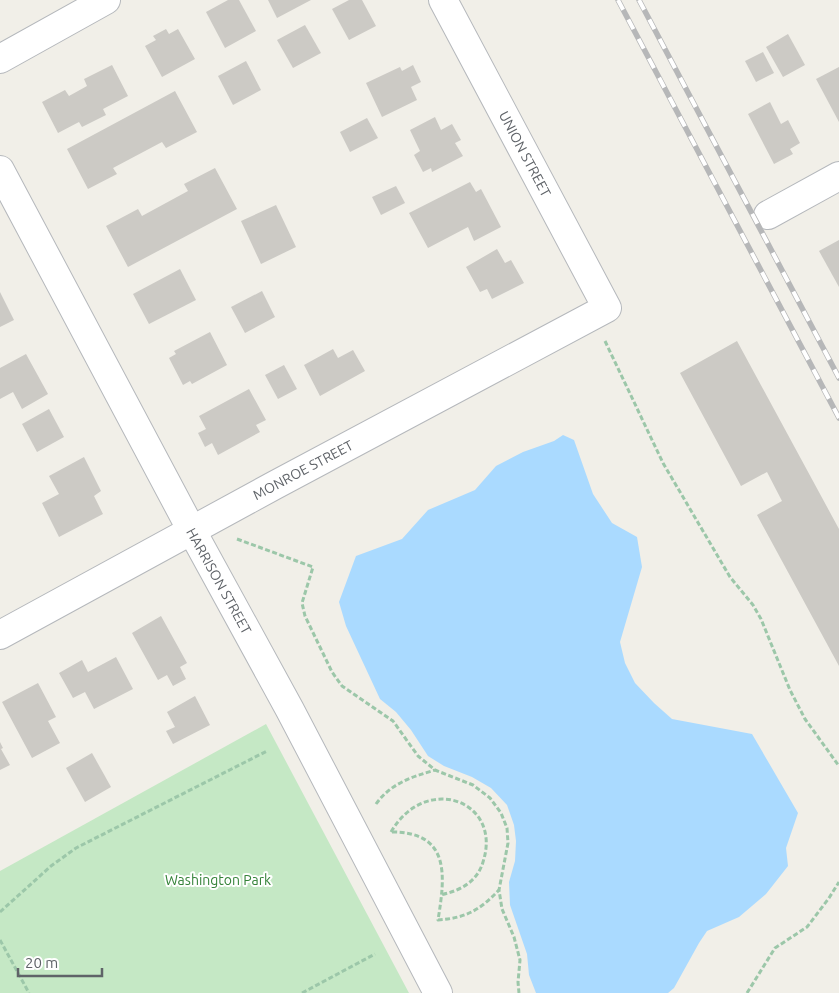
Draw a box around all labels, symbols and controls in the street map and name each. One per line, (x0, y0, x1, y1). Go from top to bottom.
street label: UNION STREET (496, 109, 554, 200)
street label: MONROE STREET (250, 437, 356, 503)
street label: HARRISON STREET (183, 525, 255, 637)
park label: Washington Park (165, 872, 271, 888)
scale bar (18, 946, 101, 978)
text: 20 m (25, 954, 58, 971)

